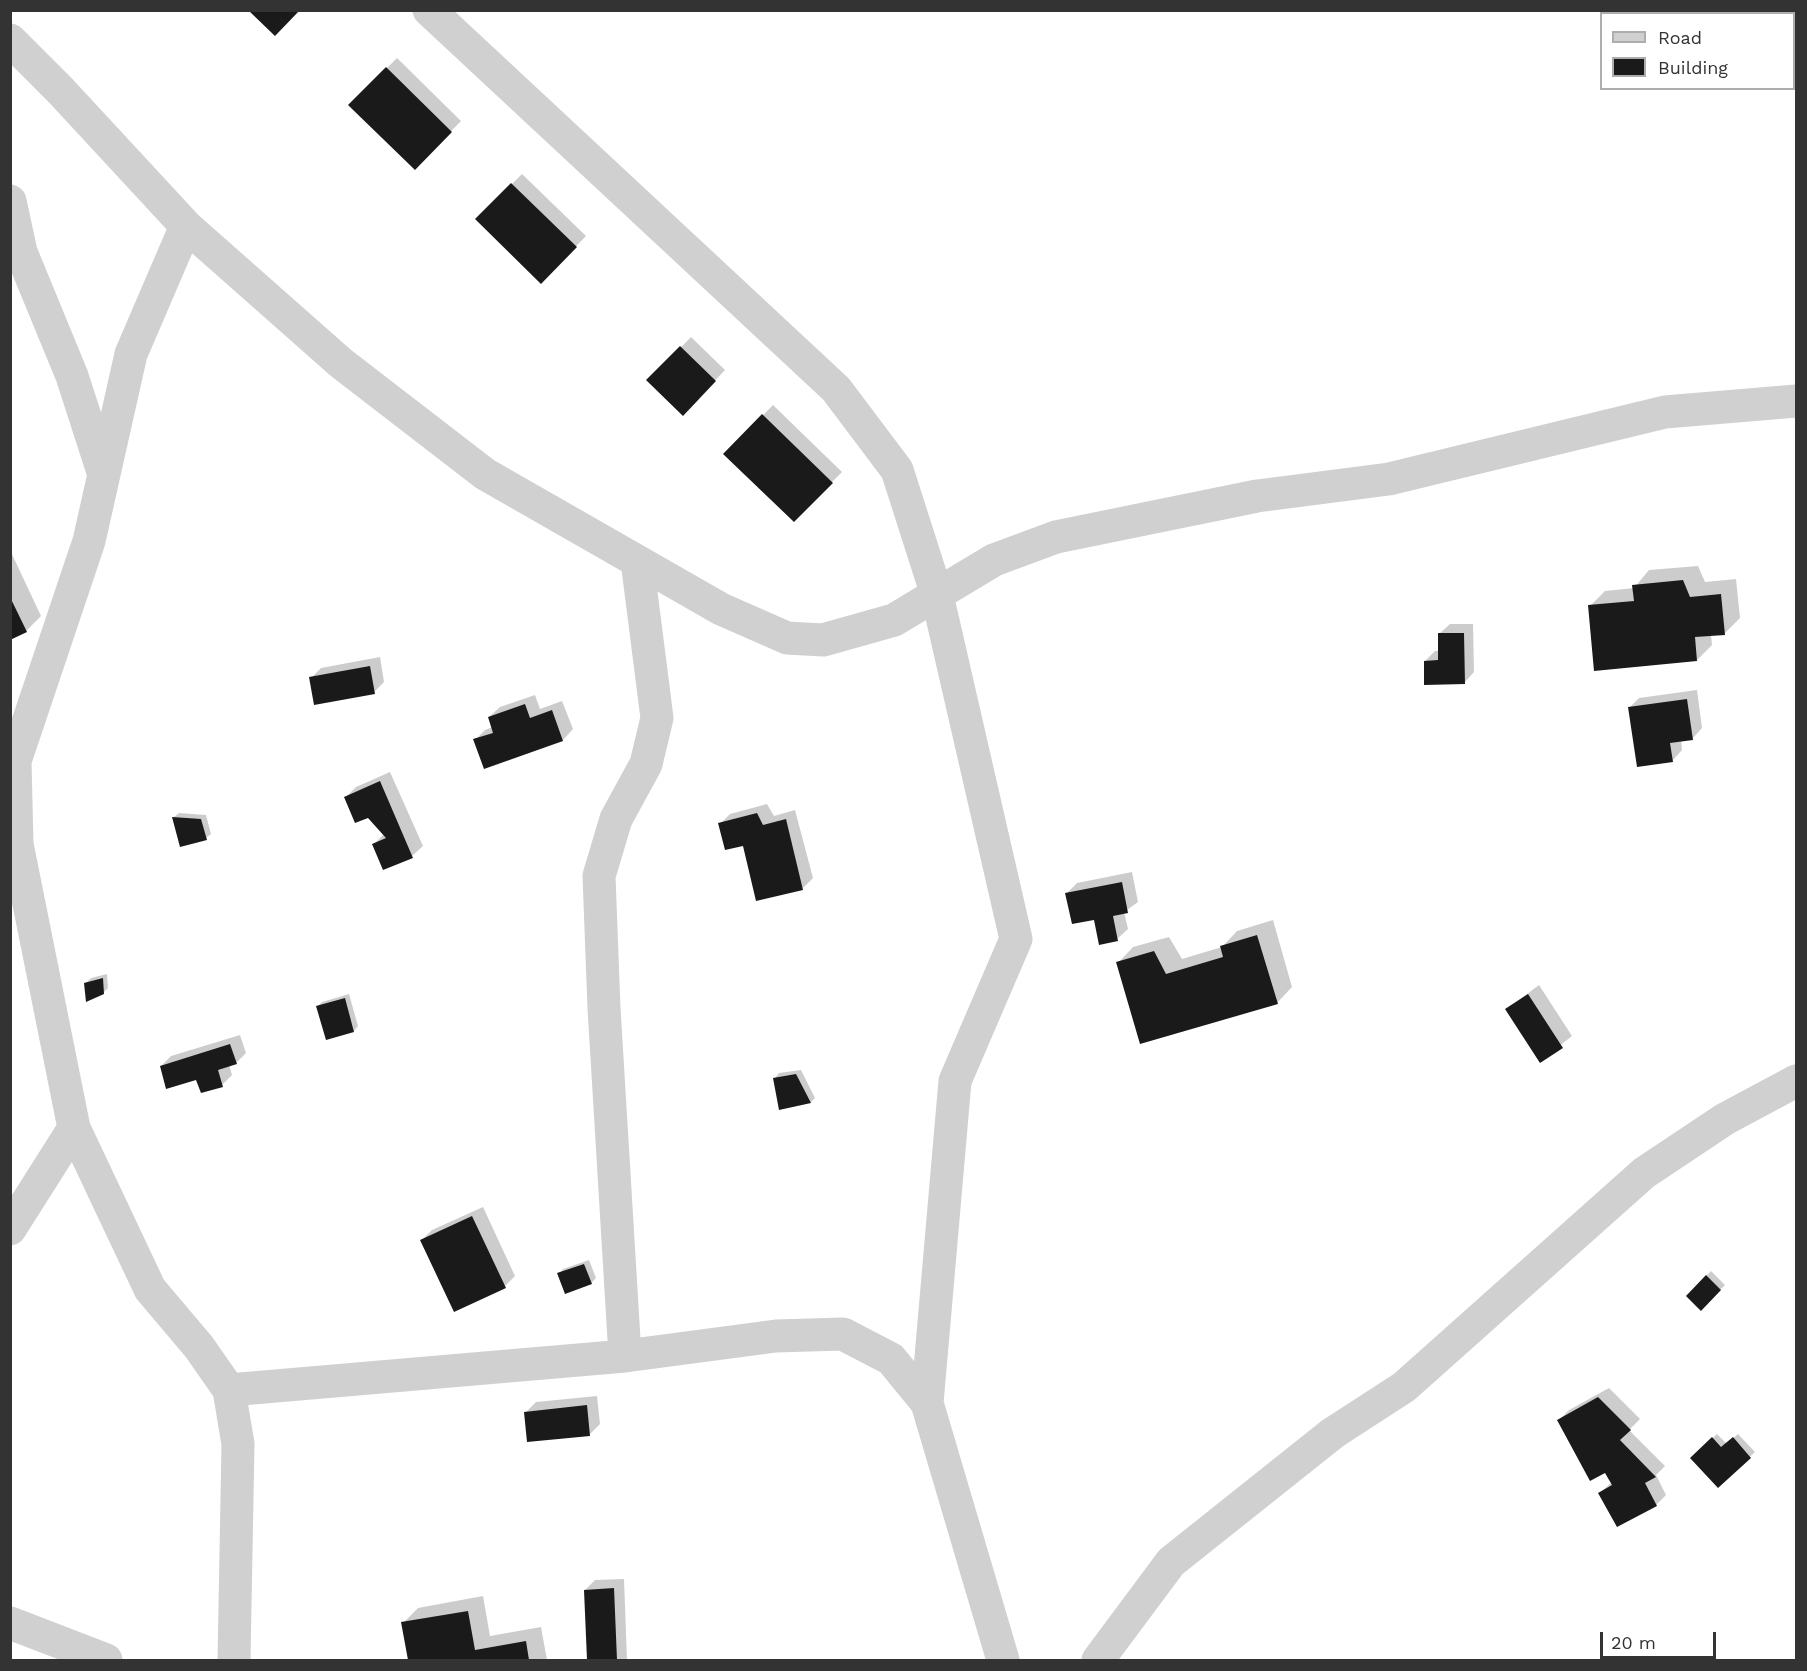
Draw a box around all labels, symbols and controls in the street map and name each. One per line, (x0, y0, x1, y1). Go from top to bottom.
legend (1600, 12, 1795, 90)
text: Road (1658, 27, 1702, 48)
text: Building (1658, 57, 1728, 78)
scale bar (1603, 1620, 1718, 1658)
text: 20 m (1611, 1632, 1656, 1653)

